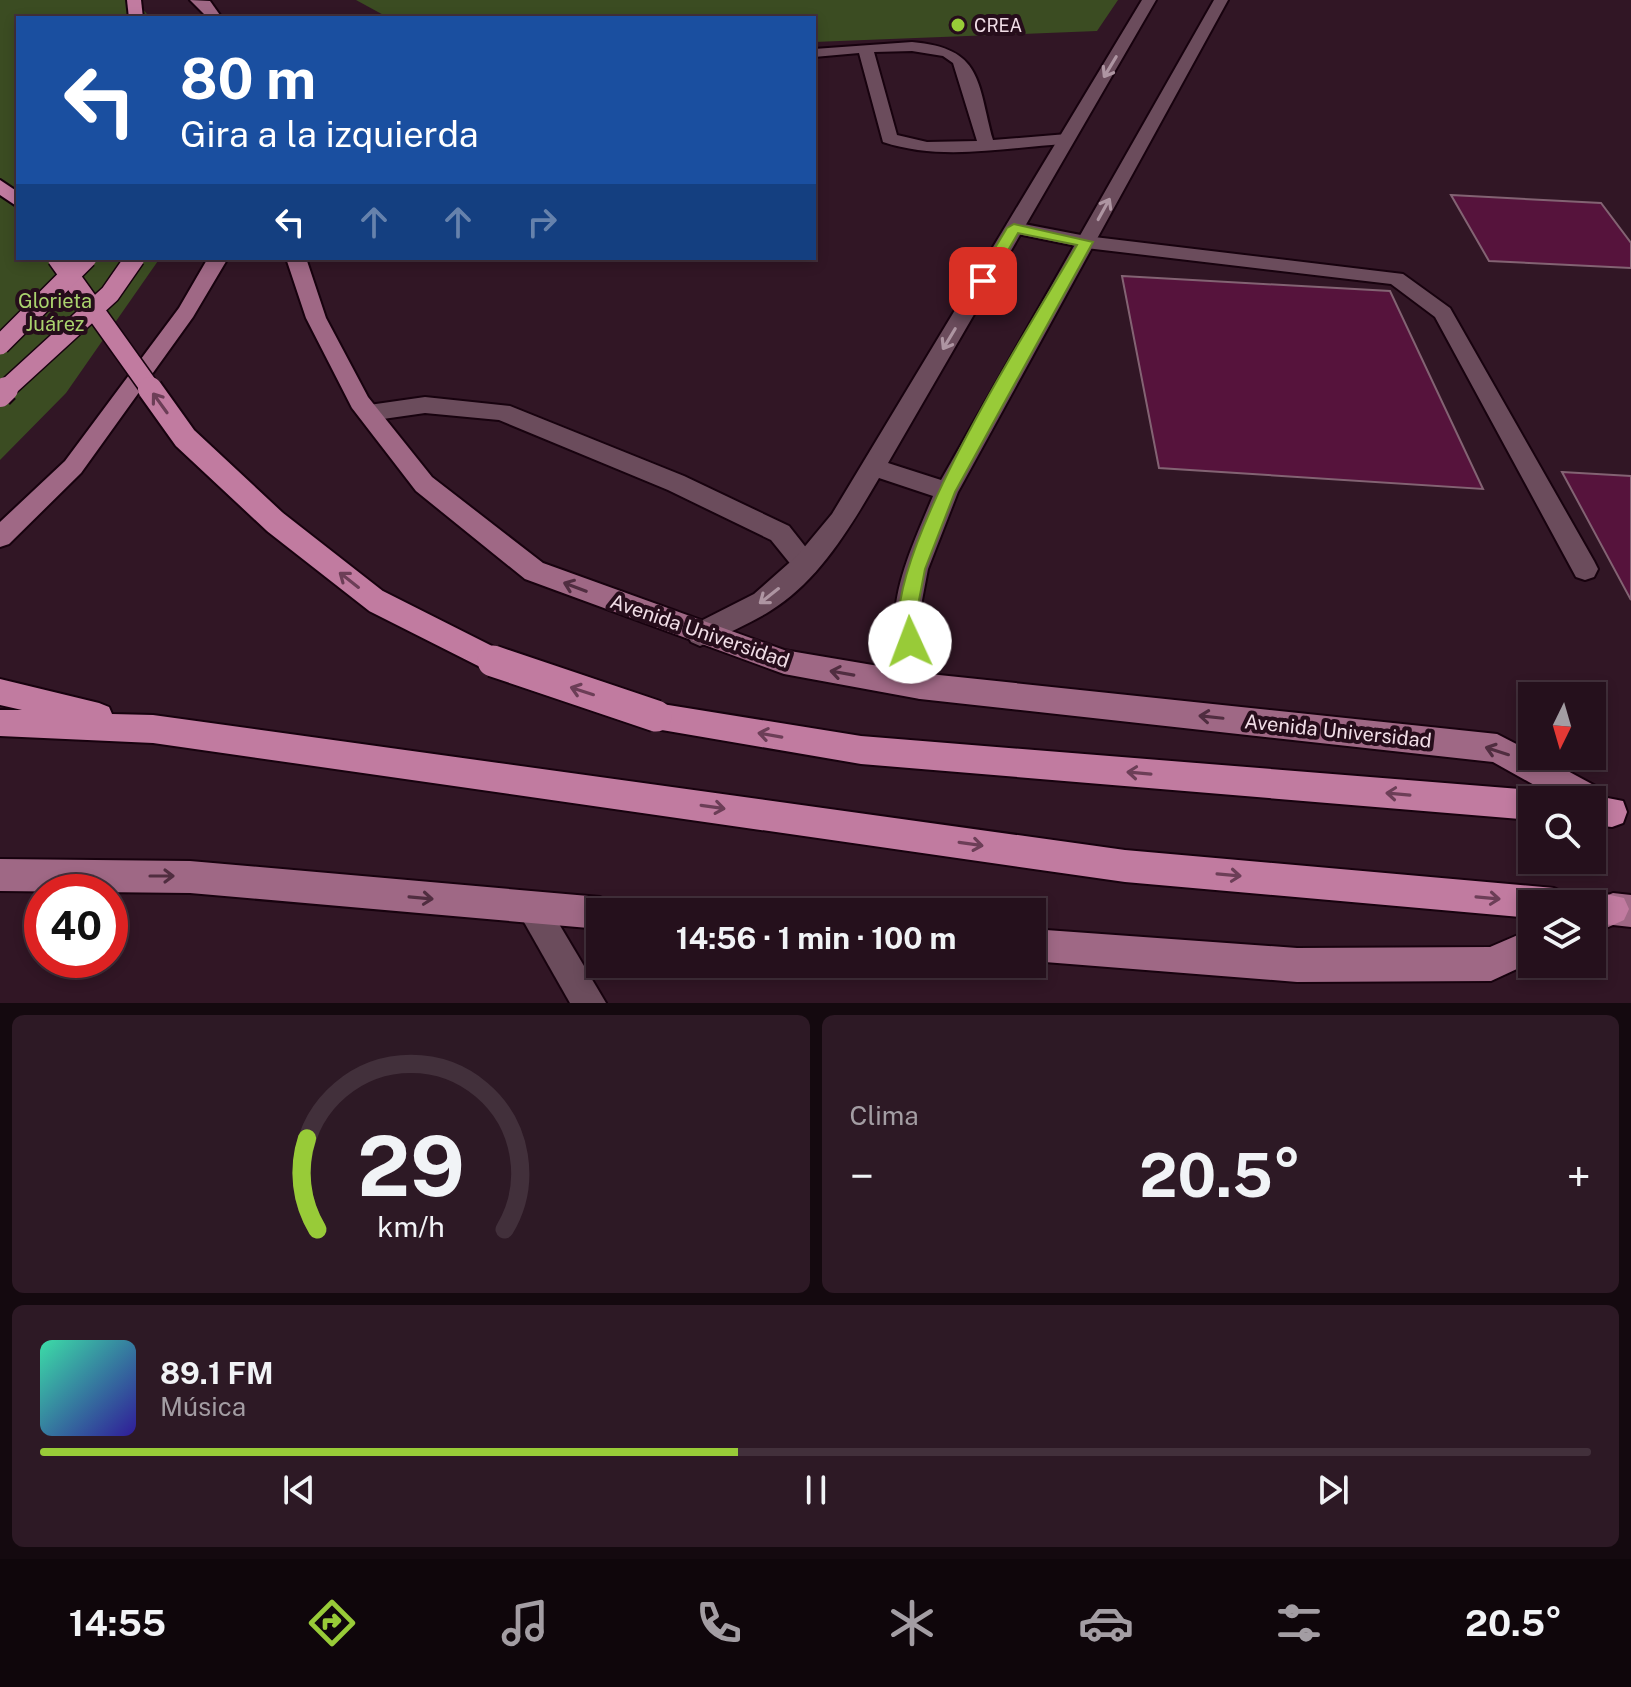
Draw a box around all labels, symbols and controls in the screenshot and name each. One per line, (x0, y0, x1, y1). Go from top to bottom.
place label: CREA (974, 15, 1023, 36)
marker: CREA (949, 16, 967, 34)
text: 80 m (180, 46, 316, 112)
icon: left (48, 48, 152, 152)
one-way arrow (1101, 55, 1117, 78)
text: Gira a la izquierda (180, 113, 479, 155)
one-way arrow (1097, 198, 1112, 222)
icon: left (268, 200, 312, 244)
icon: ahead (352, 200, 396, 244)
icon: ahead (436, 200, 480, 244)
icon: right (520, 200, 564, 244)
pin (949, 247, 1017, 315)
icon: arrive (961, 259, 1005, 303)
park label: Glorieta Juárez (18, 289, 92, 336)
one-way arrow (940, 327, 956, 350)
one-way arrow (152, 393, 169, 414)
one-way arrow (339, 572, 360, 589)
one-way arrow (563, 579, 588, 593)
one-way arrow (758, 586, 779, 604)
street label: Avenida Universidad (607, 589, 793, 673)
position arrow (868, 600, 952, 684)
one-way arrow (830, 664, 855, 679)
north arrow (1518, 682, 1606, 770)
map controls (1518, 682, 1606, 978)
one-way arrow (570, 683, 595, 697)
one-way arrow (1198, 709, 1225, 724)
street label: Avenida Universidad (1243, 709, 1433, 753)
one-way arrow (757, 726, 783, 741)
one-way arrow (1485, 742, 1510, 757)
one-way arrow (1126, 765, 1153, 780)
one-way arrow (1386, 786, 1412, 801)
button: search (1518, 786, 1606, 874)
one-way arrow (700, 800, 725, 815)
one-way arrow (958, 837, 983, 852)
one-way arrow (148, 868, 175, 884)
one-way arrow (1215, 868, 1242, 883)
speed limit sign: 40 (24, 874, 128, 978)
one-way arrow (407, 890, 434, 905)
button: layers (1518, 890, 1606, 978)
one-way arrow (1474, 891, 1501, 906)
text: 14:56 · 1 min · 100 m (676, 920, 956, 956)
text: Clima (850, 1100, 919, 1131)
text: 29 (357, 1117, 465, 1215)
text: 20.5° (1139, 1140, 1301, 1211)
text: − (850, 1150, 874, 1202)
text: + (1567, 1150, 1591, 1202)
text: km/h (377, 1210, 444, 1243)
text: 89.1 FM (160, 1355, 273, 1391)
text: Música (160, 1391, 246, 1422)
icon: previous (277, 1468, 321, 1512)
icon: pause (794, 1468, 838, 1512)
icon: next (1311, 1468, 1355, 1512)
icon: directions (304, 1595, 360, 1651)
icon: music (497, 1595, 553, 1651)
icon: phone (691, 1595, 747, 1651)
icon: climate (884, 1595, 940, 1651)
icon: car (1078, 1595, 1134, 1651)
icon: filters (1271, 1595, 1327, 1651)
text: 14:55 (69, 1602, 166, 1644)
text: 20.5° (1465, 1602, 1562, 1644)

